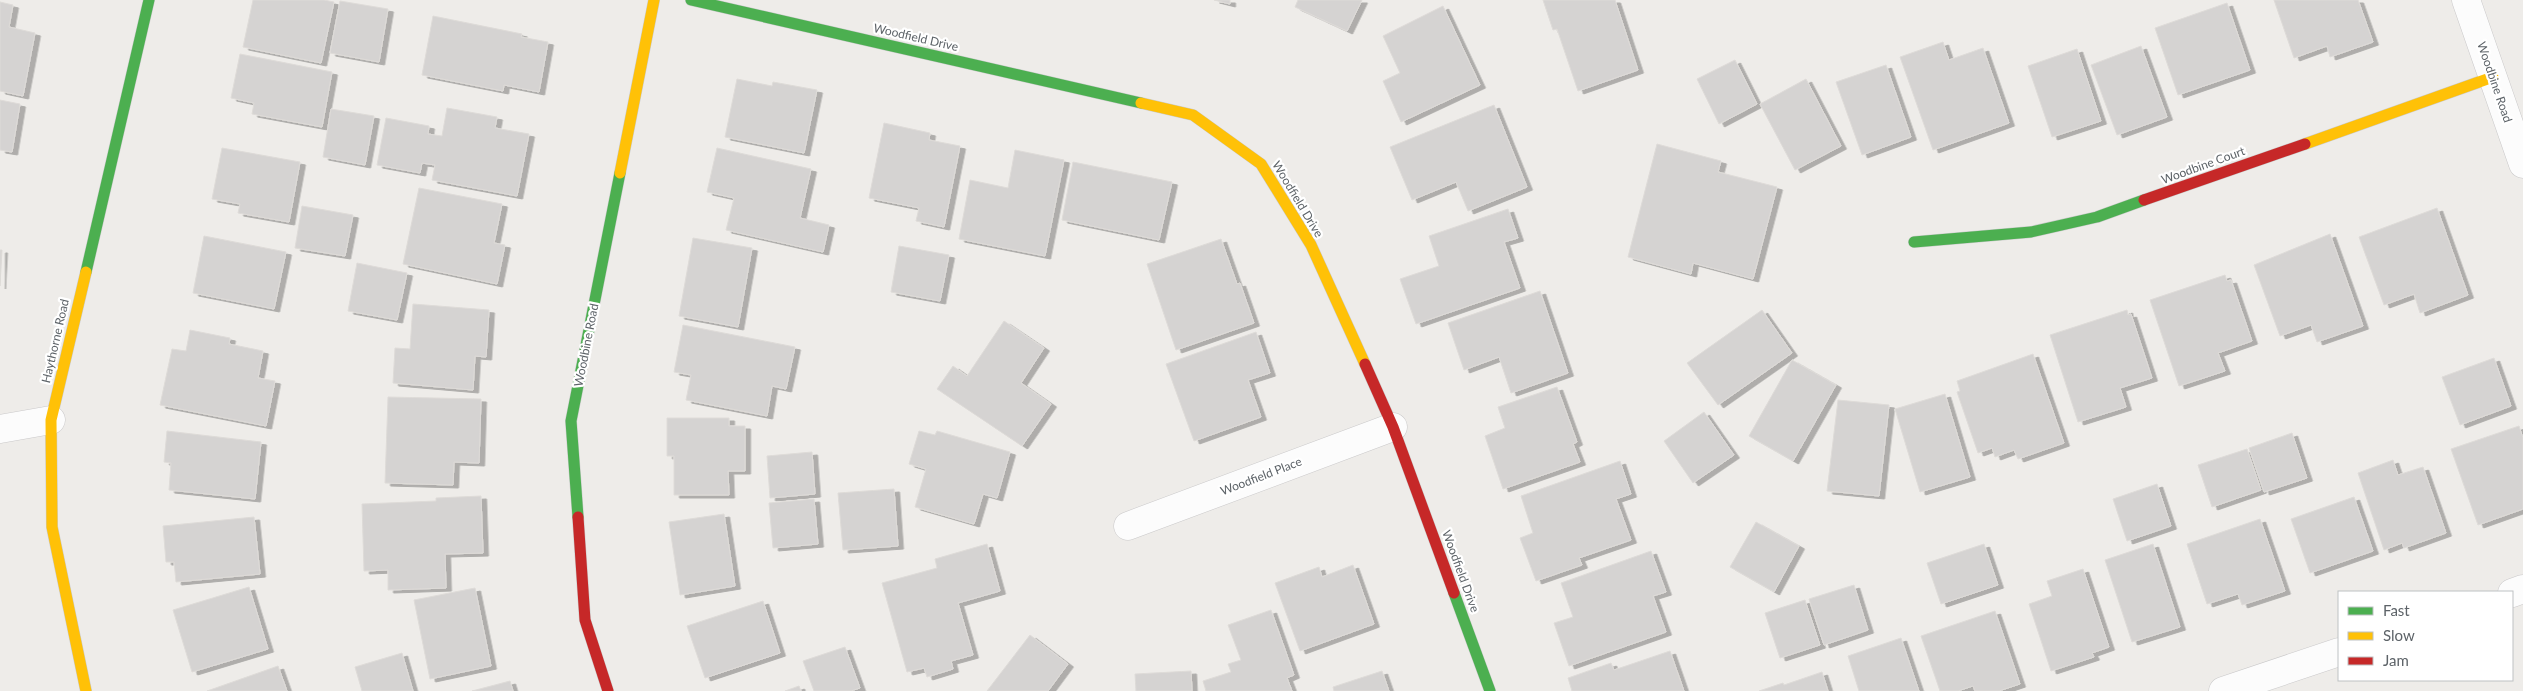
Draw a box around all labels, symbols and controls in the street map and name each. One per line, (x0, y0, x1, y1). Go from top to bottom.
street label: Woodfield Drive (872, 20, 960, 54)
street label: Woodbine Road (2474, 40, 2516, 124)
street label: Woodbine Court (2159, 143, 2247, 187)
street label: Woodfield Drive (1269, 158, 1327, 240)
street label: Haythorne Road (38, 297, 72, 385)
street label: Woodbine Road (571, 302, 601, 388)
street label: Woodfield Place (1218, 454, 1304, 498)
street label: Woodfield Drive (1439, 528, 1483, 614)
legend (2338, 591, 2513, 681)
text: Fast (2383, 601, 2410, 619)
text: Slow (2383, 626, 2415, 644)
text: Jam (2383, 651, 2409, 669)

